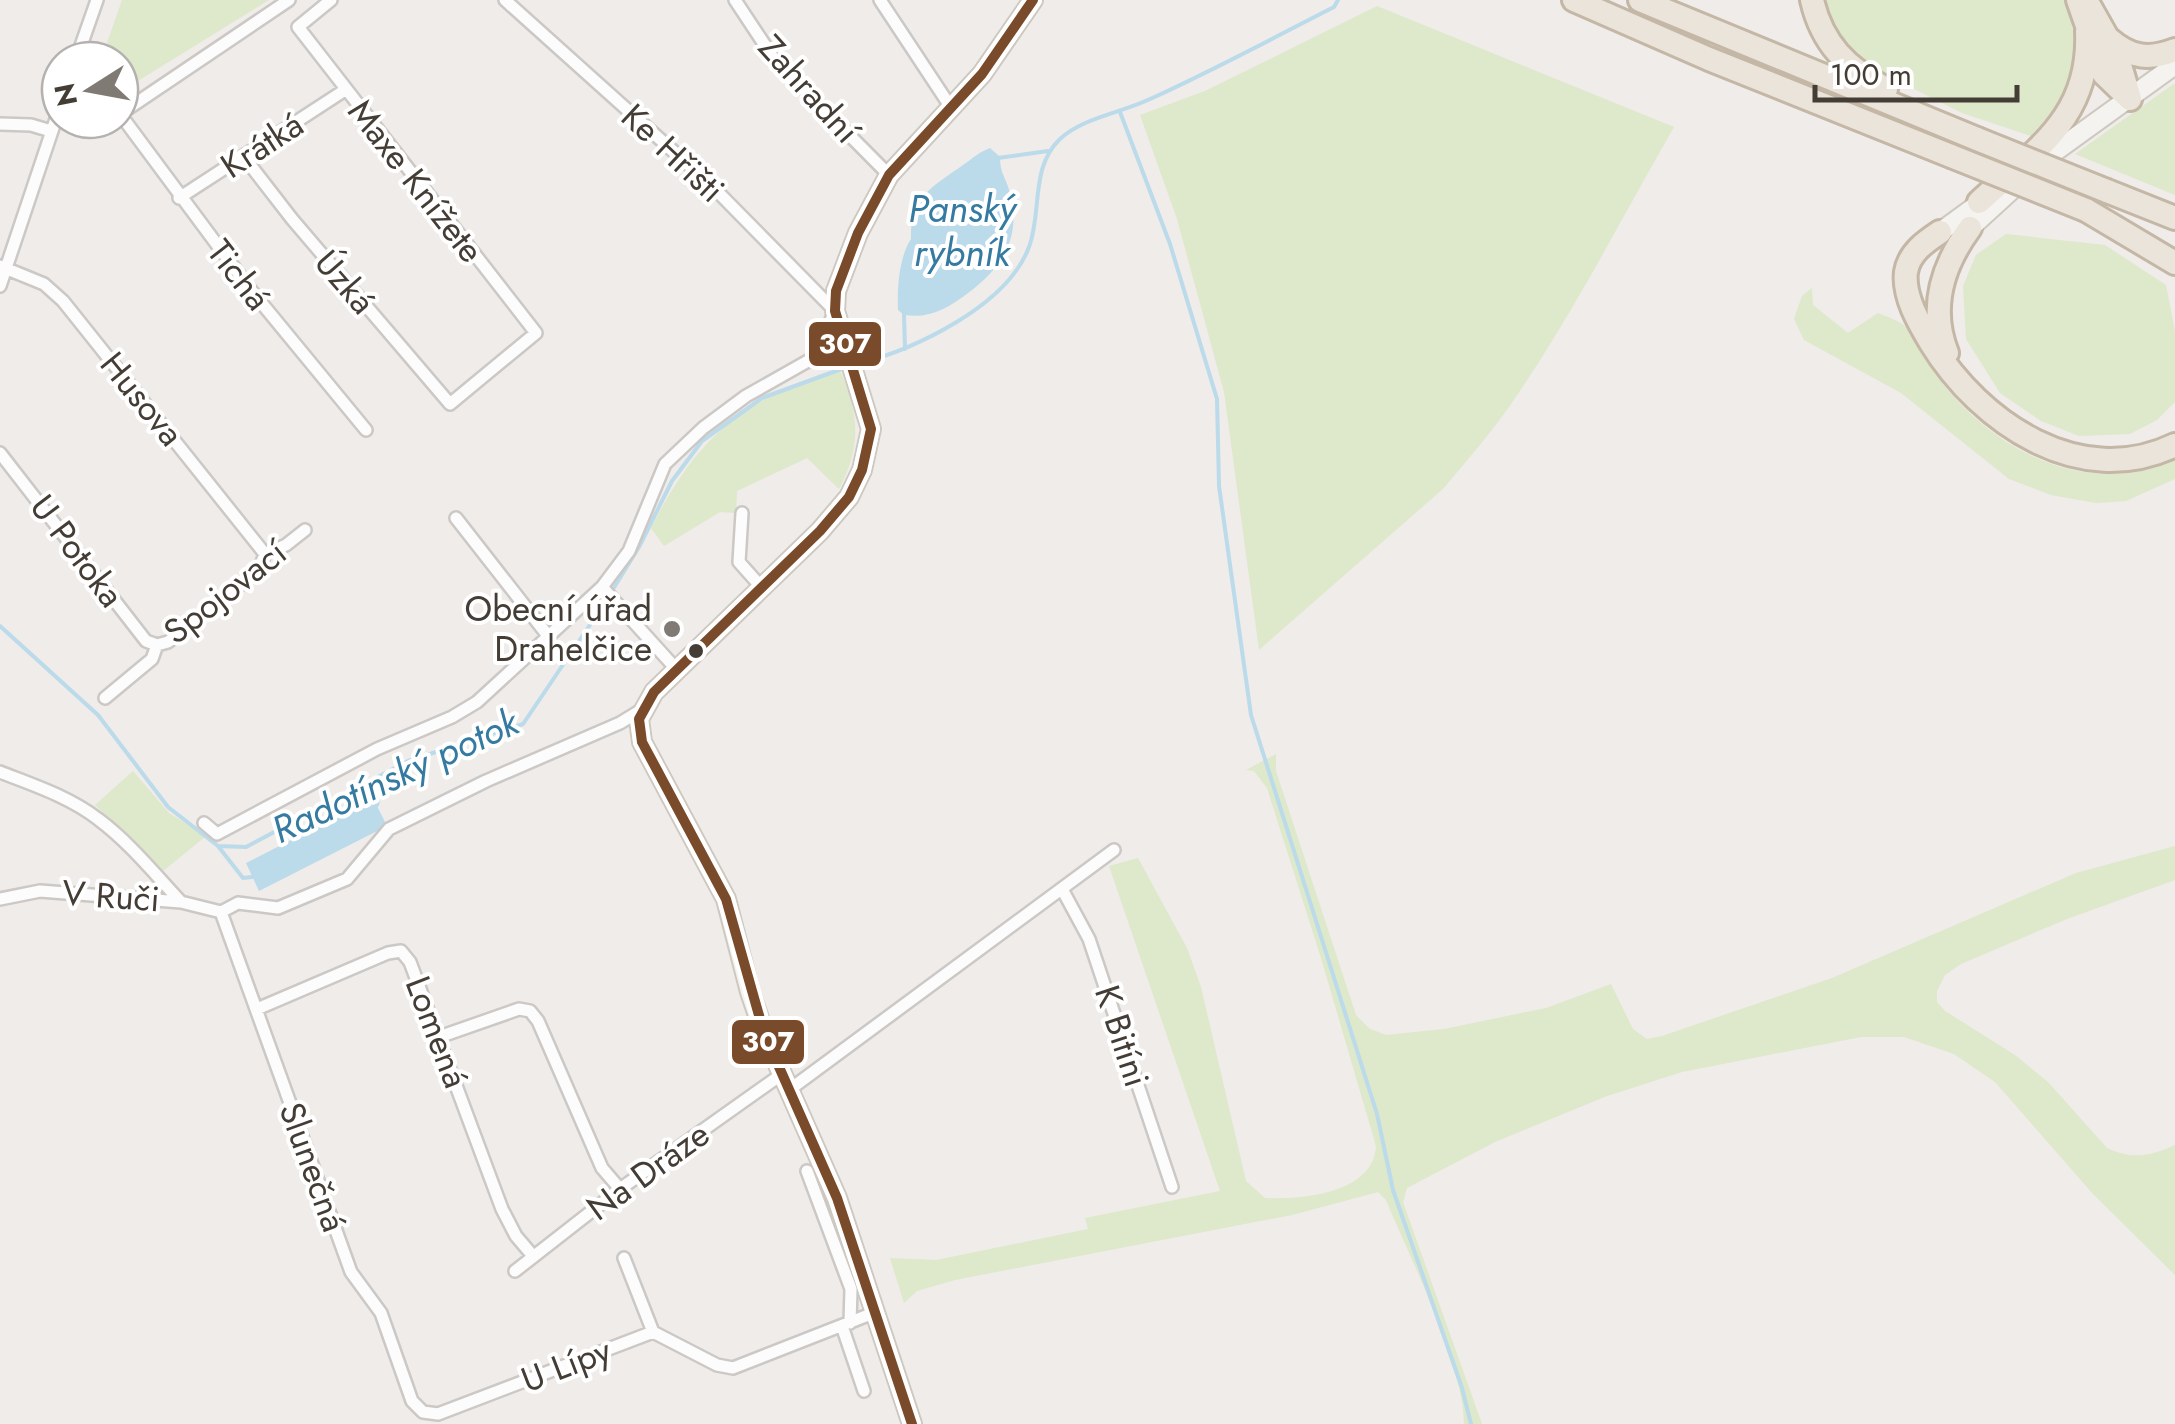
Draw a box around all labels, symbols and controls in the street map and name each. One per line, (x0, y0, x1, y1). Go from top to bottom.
street label: Zahradní (747, 24, 873, 156)
north arrow (40, 40, 140, 140)
scale bar (1815, 40, 2018, 102)
text: 100 m (1830, 53, 1912, 96)
text: N (44, 80, 88, 109)
street label: Maxe Knížete (336, 89, 496, 273)
street label: Ke Hřišti (610, 92, 736, 214)
street label: Krátká (211, 100, 313, 190)
water label: Panský rybník (908, 181, 1018, 280)
street label: Tichá (195, 229, 283, 321)
street label: Úzká (303, 239, 387, 325)
line badge: 307 (807, 320, 883, 368)
text: 307 (819, 323, 872, 364)
street label: Husova (88, 341, 196, 457)
street label: U Potoka (18, 484, 136, 618)
street label: Spojovací (153, 527, 298, 656)
place label: Obecní úřad Drahelčice (465, 584, 652, 674)
marker: Obecní úřad Drahelčice (661, 618, 683, 640)
unlabelled marker (686, 641, 706, 661)
water label: Radotínský potok (263, 694, 529, 857)
street label: V Ruči (61, 868, 161, 924)
street label: Lomená (393, 969, 481, 1095)
street label: K Bitíni (1082, 979, 1162, 1093)
line badge: 307 (730, 1018, 806, 1066)
text: 307 (742, 1021, 795, 1062)
street label: Slunečná (267, 1095, 359, 1239)
street label: Na Dráze (576, 1109, 720, 1233)
street label: U Lípy (514, 1325, 618, 1405)

